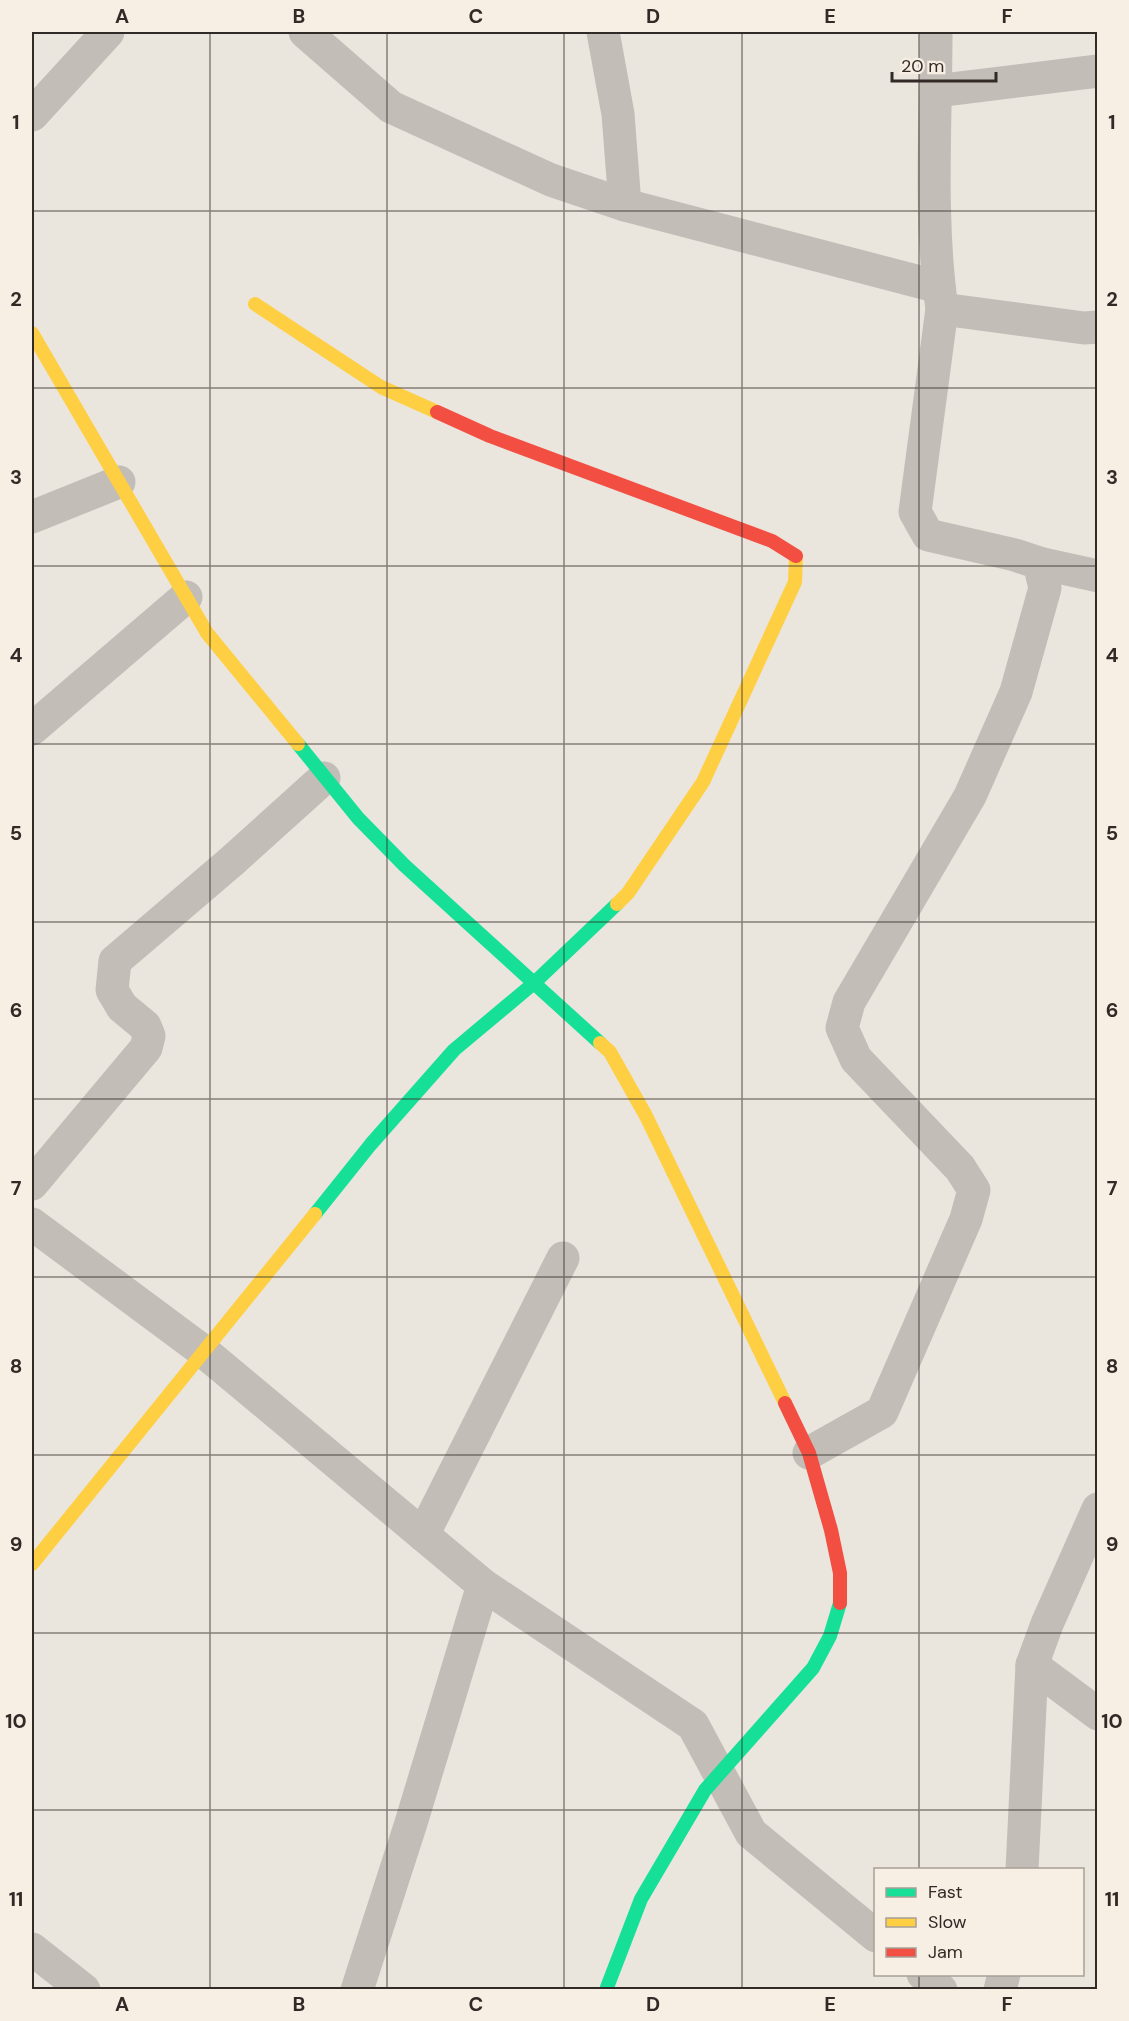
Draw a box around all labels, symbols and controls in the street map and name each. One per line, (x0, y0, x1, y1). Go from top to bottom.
text: A (115, 3, 129, 29)
text: B (293, 3, 305, 29)
text: C (469, 3, 483, 29)
text: D (646, 3, 660, 29)
text: E (824, 3, 836, 29)
text: F (1001, 3, 1013, 29)
scale bar (892, 45, 996, 83)
text: 20 m (901, 54, 944, 78)
text: 1 (12, 109, 20, 135)
text: 1 (1108, 109, 1116, 135)
text: 2 (10, 286, 22, 312)
text: 2 (1106, 286, 1118, 312)
text: 3 (10, 464, 22, 490)
text: 3 (1106, 464, 1118, 490)
text: 4 (10, 642, 23, 668)
text: 4 (1106, 642, 1119, 668)
text: 5 (10, 820, 22, 846)
text: 5 (1106, 820, 1118, 846)
text: 6 (10, 997, 22, 1023)
text: 6 (1106, 997, 1118, 1023)
text: 7 (11, 1175, 22, 1201)
text: 7 (1107, 1175, 1118, 1201)
text: 8 (10, 1353, 22, 1379)
text: 8 (1106, 1353, 1118, 1379)
text: 9 (10, 1531, 22, 1557)
text: 9 (1106, 1531, 1118, 1557)
text: 10 (5, 1708, 27, 1734)
text: 10 (1101, 1708, 1123, 1734)
legend (874, 1868, 1084, 1976)
text: Fast (928, 1880, 963, 1904)
text: 11 (9, 1886, 23, 1912)
text: 11 (1105, 1886, 1119, 1912)
text: Slow (928, 1910, 967, 1934)
text: Jam (928, 1940, 963, 1964)
text: A (115, 1991, 129, 2017)
text: B (293, 1991, 305, 2017)
text: C (469, 1991, 483, 2017)
text: D (646, 1991, 660, 2017)
text: E (824, 1991, 836, 2017)
text: F (1001, 1991, 1013, 2017)

